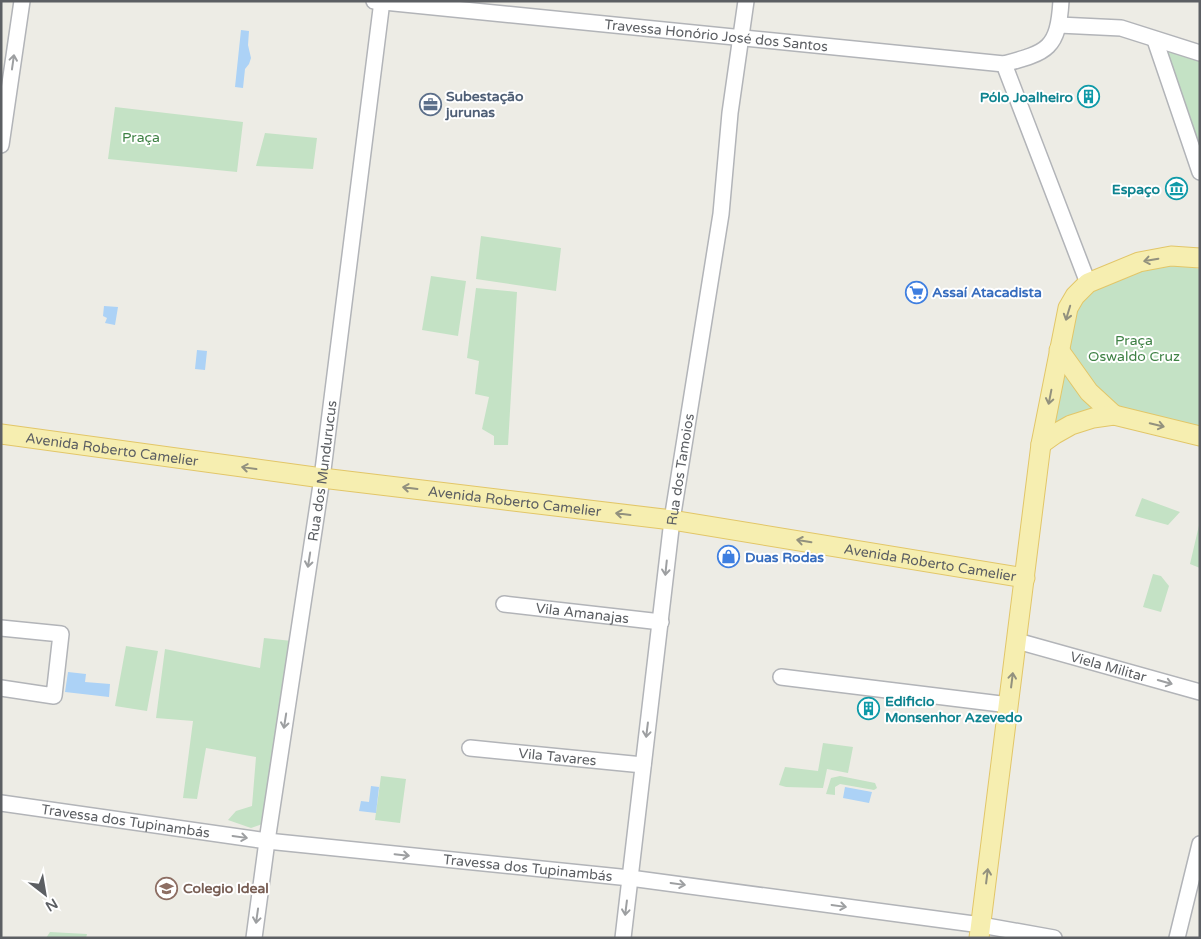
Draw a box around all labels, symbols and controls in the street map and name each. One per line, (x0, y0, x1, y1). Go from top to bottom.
street label: Travessa Honório José dos Santos (604, 16, 829, 55)
one-way arrow (9, 54, 19, 70)
building icon: Pólo Joalheiro (1077, 85, 1101, 109)
place label: Subestação jurunas (445, 88, 524, 121)
place label: Pólo Joalheiro (980, 89, 1073, 106)
office icon: Subestação jurunas (418, 92, 442, 116)
park label: Praça (122, 129, 160, 146)
museum icon: Espaço (1164, 177, 1188, 201)
place label: Espaço (1112, 181, 1160, 198)
one-way arrow (1144, 255, 1160, 265)
supermarket icon: Assaí Atacadista (904, 280, 928, 304)
place label: Assaí Atacadista (932, 284, 1042, 301)
one-way arrow (1062, 305, 1072, 321)
park label: Praça Oswaldo Cruz (1088, 332, 1180, 365)
one-way arrow (1044, 388, 1054, 404)
street label: Rua dos Mundurucus (304, 399, 340, 543)
street label: Rua dos Tamoios (663, 412, 697, 526)
one-way arrow (1149, 421, 1165, 430)
street label: Avenida Roberto Camelier (24, 429, 200, 470)
one-way arrow (241, 462, 257, 472)
street label: Avenida Roberto Camelier (427, 482, 603, 520)
one-way arrow (402, 483, 418, 493)
one-way arrow (616, 509, 632, 519)
one-way arrow (796, 536, 812, 546)
street label: Avenida Roberto Camelier (843, 540, 1018, 585)
shop icon: Duas Rodas (717, 545, 741, 569)
place label: Duas Rodas (745, 549, 824, 566)
one-way arrow (304, 552, 314, 568)
one-way arrow (661, 560, 671, 576)
street label: Vila Amanajas (535, 599, 630, 627)
street label: Viela Militar (1068, 648, 1149, 685)
one-way arrow (1007, 673, 1017, 689)
one-way arrow (1157, 678, 1173, 687)
place label: Edificio Monsenhor Azevedo (885, 693, 1023, 726)
building icon: Edificio Monsenhor Azevedo (857, 697, 881, 721)
one-way arrow (280, 713, 290, 729)
one-way arrow (642, 721, 652, 737)
street label: Vila Tavares (518, 744, 598, 769)
street label: Travessa dos Tupinambás (40, 800, 211, 841)
one-way arrow (232, 832, 248, 842)
one-way arrow (393, 850, 409, 860)
street label: Travessa dos Tupinambás (442, 851, 614, 885)
north arrow (20, 869, 70, 919)
one-way arrow (982, 869, 992, 885)
school or university icon: Colegio Ideal (155, 876, 179, 900)
one-way arrow (670, 879, 686, 889)
place label: Colegio Ideal (183, 880, 269, 897)
text: N (42, 895, 61, 915)
one-way arrow (621, 899, 631, 915)
one-way arrow (831, 901, 847, 911)
one-way arrow (251, 908, 261, 924)

